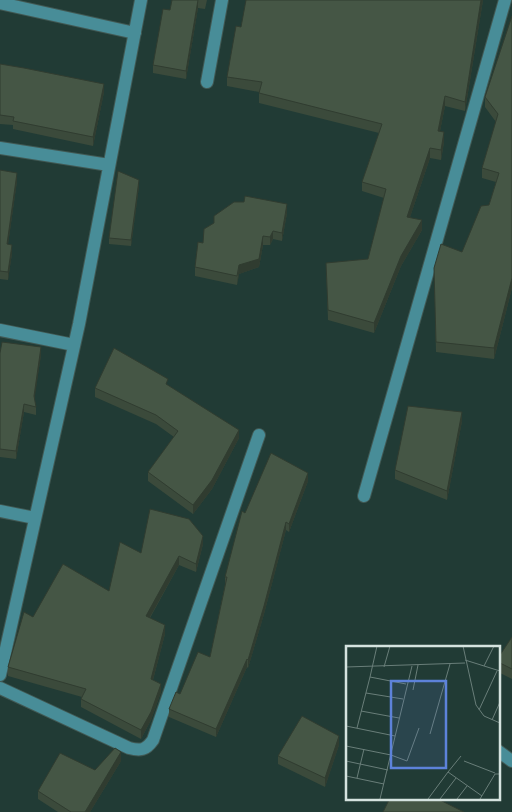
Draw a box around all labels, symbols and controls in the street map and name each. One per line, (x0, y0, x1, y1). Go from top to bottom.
inset map (346, 646, 500, 800)

